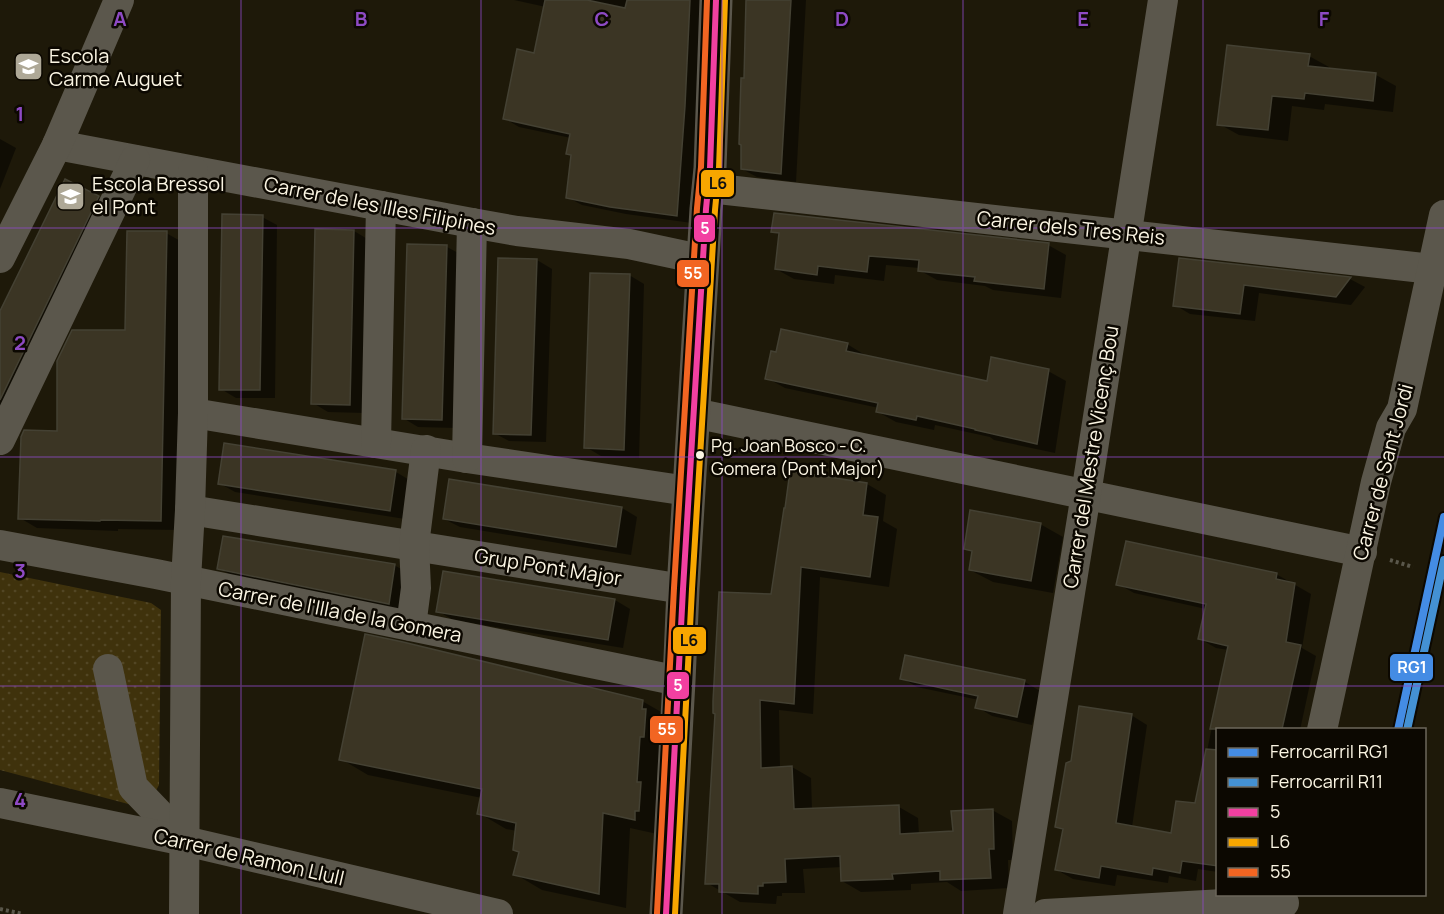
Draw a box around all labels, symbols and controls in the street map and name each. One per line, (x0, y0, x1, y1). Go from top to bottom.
text: A (113, 5, 127, 32)
text: B (355, 5, 368, 32)
text: C (595, 5, 609, 32)
text: D (835, 5, 849, 32)
text: E (1077, 5, 1089, 32)
text: F (1319, 5, 1330, 32)
place label: Escola Carme Auguet (49, 42, 182, 92)
school or university icon: Escola Carme Auguet (12, 51, 44, 83)
text: 1 (16, 100, 24, 127)
line badge: L6 (700, 169, 735, 198)
place label: Escola Bressol el Pont (92, 170, 225, 220)
street label: Carrer de les Illes Filipines (262, 170, 498, 241)
text: L6 (709, 172, 727, 194)
school or university icon: Escola Bressol el Pont (55, 180, 87, 212)
street label: Carrer dels Tres Reis (976, 204, 1166, 251)
line badge: 5 (693, 214, 716, 243)
text: 5 (700, 217, 710, 239)
line badge: 55 (676, 259, 710, 288)
text: 55 (684, 262, 702, 284)
street label: Carrer del Mestre Vicenç Bou (1056, 324, 1125, 590)
text: 2 (14, 329, 26, 356)
street label: Carrer de Sant Jordi (1346, 380, 1419, 563)
place label: Pg. Joan Bosco - C. Gomera (Pont Major) (711, 433, 885, 480)
marker: Pg. Joan Bosco - C. Gomera (Pont Major) (694, 449, 706, 461)
street label: Grup Pont Major (473, 542, 624, 591)
text: 3 (14, 557, 26, 584)
street label: Carrer de l'Illa de la Gomera (216, 575, 464, 648)
line badge: L6 (672, 626, 707, 655)
text: L6 (680, 629, 698, 651)
line badge: RG1 (1389, 653, 1434, 682)
text: RG1 (1397, 656, 1427, 678)
line badge: 5 (666, 671, 690, 700)
text: 5 (673, 674, 683, 696)
line badge: 55 (649, 715, 684, 744)
text: 55 (658, 718, 676, 740)
legend (1216, 728, 1426, 896)
text: Ferrocarril RG1 (1270, 739, 1389, 763)
text: Ferrocarril R11 (1270, 769, 1383, 793)
text: 4 (14, 786, 26, 813)
text: 5 (1270, 799, 1280, 823)
street label: Carrer de Ramon Llull (151, 821, 347, 892)
text: L6 (1270, 829, 1290, 853)
text: 55 (1270, 859, 1291, 883)

